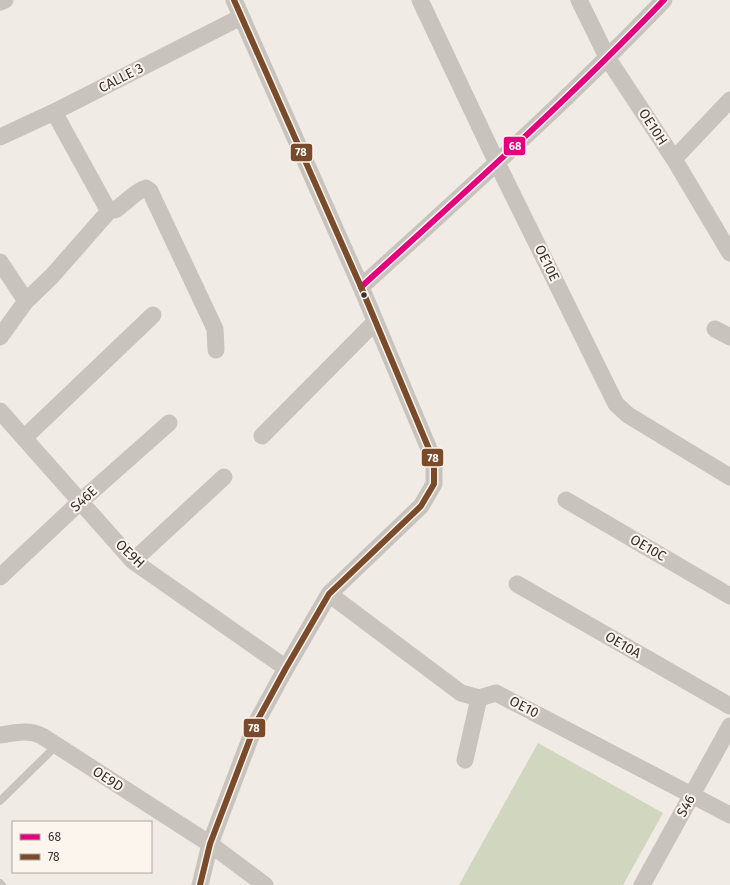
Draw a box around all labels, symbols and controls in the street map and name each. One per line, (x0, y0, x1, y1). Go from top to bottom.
street label: CALLE 3 (96, 60, 146, 96)
street label: OE10H (635, 105, 671, 149)
line badge: 68 (503, 136, 526, 156)
text: 68 (509, 140, 522, 153)
line badge: 78 (290, 143, 313, 162)
text: 78 (295, 146, 307, 159)
street label: OE10E (531, 242, 563, 284)
unlabelled marker (359, 290, 369, 300)
line badge: 78 (421, 448, 444, 467)
text: 78 (427, 452, 439, 465)
street label: S46E (67, 483, 101, 515)
street label: OE10C (627, 531, 669, 565)
street label: OE9H (112, 536, 148, 572)
street label: OE10A (602, 628, 644, 662)
street label: OE10 (506, 692, 542, 722)
line badge: 78 (243, 718, 266, 738)
text: 78 (248, 722, 260, 735)
street label: OE9D (89, 763, 127, 795)
street label: S46 (673, 792, 699, 820)
legend (12, 821, 152, 873)
text: 68 (48, 830, 61, 844)
text: 78 (48, 850, 60, 864)

